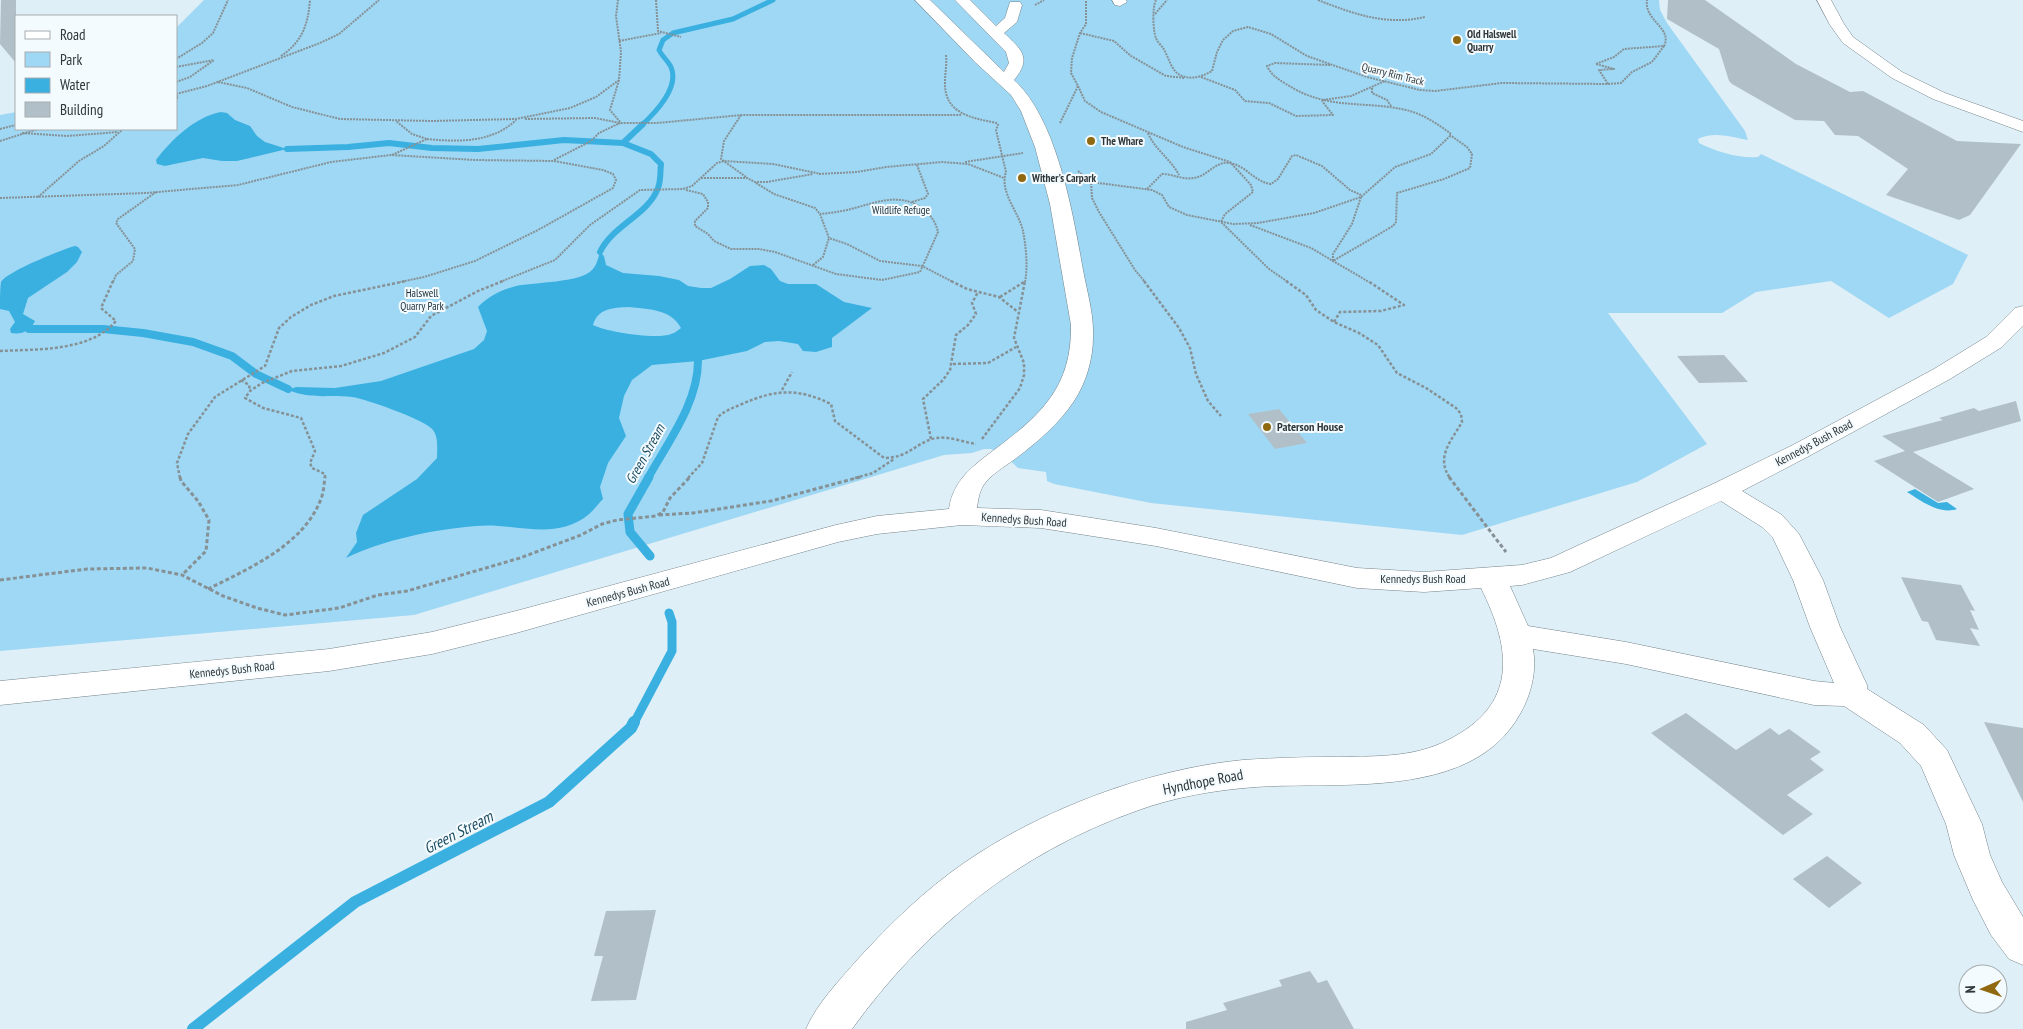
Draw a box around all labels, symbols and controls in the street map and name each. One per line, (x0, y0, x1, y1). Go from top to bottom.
legend (15, 15, 178, 130)
text: Road (60, 25, 86, 44)
place label: Old Halswell Quarry (1467, 27, 1517, 54)
marker: Old Halswell Quarry (1451, 34, 1463, 46)
text: Park (60, 50, 82, 69)
street label: Quarry Rim Track (1360, 59, 1426, 89)
text: Water (60, 75, 91, 94)
text: Building (60, 100, 103, 119)
place label: The Whare (1101, 134, 1143, 148)
marker: The Whare (1085, 135, 1097, 147)
place label: Wither's Carpark (1031, 171, 1096, 185)
marker: Wither's Carpark (1016, 172, 1028, 184)
park label: Wildlife Refuge (872, 203, 930, 217)
park label: Halswell Quarry Park (400, 286, 445, 313)
street label: Kennedys Bush Road (1773, 416, 1855, 469)
place label: Paterson House (1277, 419, 1343, 434)
water label: Green Stream (621, 420, 669, 487)
marker: Paterson House (1261, 421, 1273, 433)
street label: Kennedys Bush Road (981, 509, 1067, 530)
street label: Kennedys Bush Road (1380, 571, 1466, 586)
street label: Kennedys Bush Road (585, 573, 671, 610)
street label: Kennedys Bush Road (189, 658, 275, 681)
street label: Hyndhope Road (1161, 764, 1245, 799)
water label: Green Stream (420, 805, 497, 858)
north arrow (1958, 964, 2008, 1014)
text: N (1961, 985, 1979, 994)

